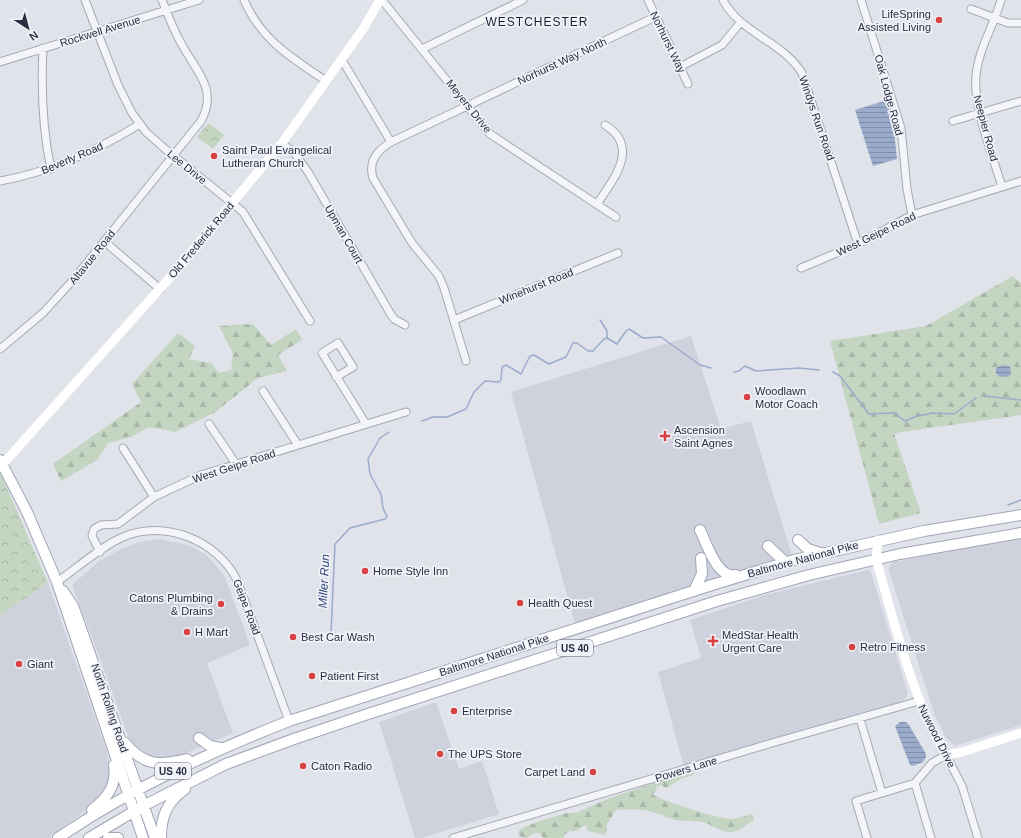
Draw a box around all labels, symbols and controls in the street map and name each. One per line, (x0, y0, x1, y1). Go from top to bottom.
north arrow (8, 8, 48, 48)
place label: LifeSpring Assisted Living (858, 8, 931, 33)
street label: Norhurst Way (648, 9, 688, 75)
street label: Rockwell Avenue (58, 13, 142, 49)
district label: WESTCHESTER (485, 15, 589, 29)
marker: LifeSpring Assisted Living (934, 15, 944, 25)
text: N (27, 29, 41, 43)
street label: Norhurst Way North (516, 35, 608, 87)
street label: Oak Lodge Road (872, 53, 906, 137)
street label: Windys Run Road (797, 74, 837, 162)
street label: Meyers Drive (444, 77, 494, 135)
street label: Neepier Road (971, 94, 1001, 162)
street label: Beverly Road (39, 140, 105, 176)
place label: Saint Paul Evangelical Lutheran Church (222, 144, 331, 169)
street label: Lee Drive (165, 148, 209, 186)
marker: Saint Paul Evangelical Lutheran Church (209, 151, 219, 161)
street label: Old Frederick Road (166, 200, 236, 280)
street label: Upman Court (322, 203, 366, 265)
street label: West Geipe Road (834, 210, 918, 258)
street label: Altavue Road (67, 228, 117, 286)
street label: Winehurst Road (497, 266, 575, 306)
place label: Woodlawn Motor Coach (755, 385, 818, 410)
marker: Woodlawn Motor Coach (742, 392, 752, 402)
place label: Ascension Saint Agnes (674, 424, 733, 449)
marker: Ascension Saint Agnes (659, 430, 671, 442)
street label: West Geipe Road (191, 447, 277, 485)
street label: Baltimore National Pike (746, 538, 860, 580)
water label: Miller Run (316, 553, 332, 608)
place label: Home Style Inn (373, 565, 448, 577)
marker: Home Style Inn (360, 566, 370, 576)
street label: Geipe Road (231, 577, 263, 637)
place label: Catons Plumbing & Drains (129, 592, 213, 617)
place label: Health Quest (528, 597, 592, 609)
marker: Health Quest (515, 598, 525, 608)
marker: Catons Plumbing & Drains (216, 599, 226, 609)
place label: H Mart (195, 626, 228, 638)
marker: H Mart (182, 627, 192, 637)
place label: MedStar Health Urgent Care (722, 629, 798, 654)
place label: Best Car Wash (301, 631, 375, 643)
marker: Best Car Wash (288, 632, 298, 642)
street label: Baltimore National Pike (438, 632, 550, 678)
marker: MedStar Health Urgent Care (707, 635, 719, 647)
road number: US 40 (557, 640, 593, 656)
place label: Retro Fitness (860, 641, 926, 653)
marker: Retro Fitness (847, 642, 857, 652)
place label: Giant (27, 658, 53, 670)
marker: Giant (14, 659, 24, 669)
street label: North Rolling Road (89, 662, 131, 754)
place label: Patient First (320, 670, 379, 682)
marker: Patient First (307, 671, 317, 681)
street label: Nuwood Drive (916, 702, 958, 770)
place label: Enterprise (462, 705, 512, 717)
marker: Enterprise (449, 706, 459, 716)
place label: The UPS Store (448, 748, 522, 760)
marker: The UPS Store (435, 749, 445, 759)
street label: Powers Lane (654, 754, 718, 784)
place label: Caton Radio (311, 760, 372, 772)
marker: Caton Radio (298, 761, 308, 771)
road number: US 40 (155, 763, 191, 779)
place label: Carpet Land (524, 766, 585, 778)
marker: Carpet Land (588, 767, 598, 777)

